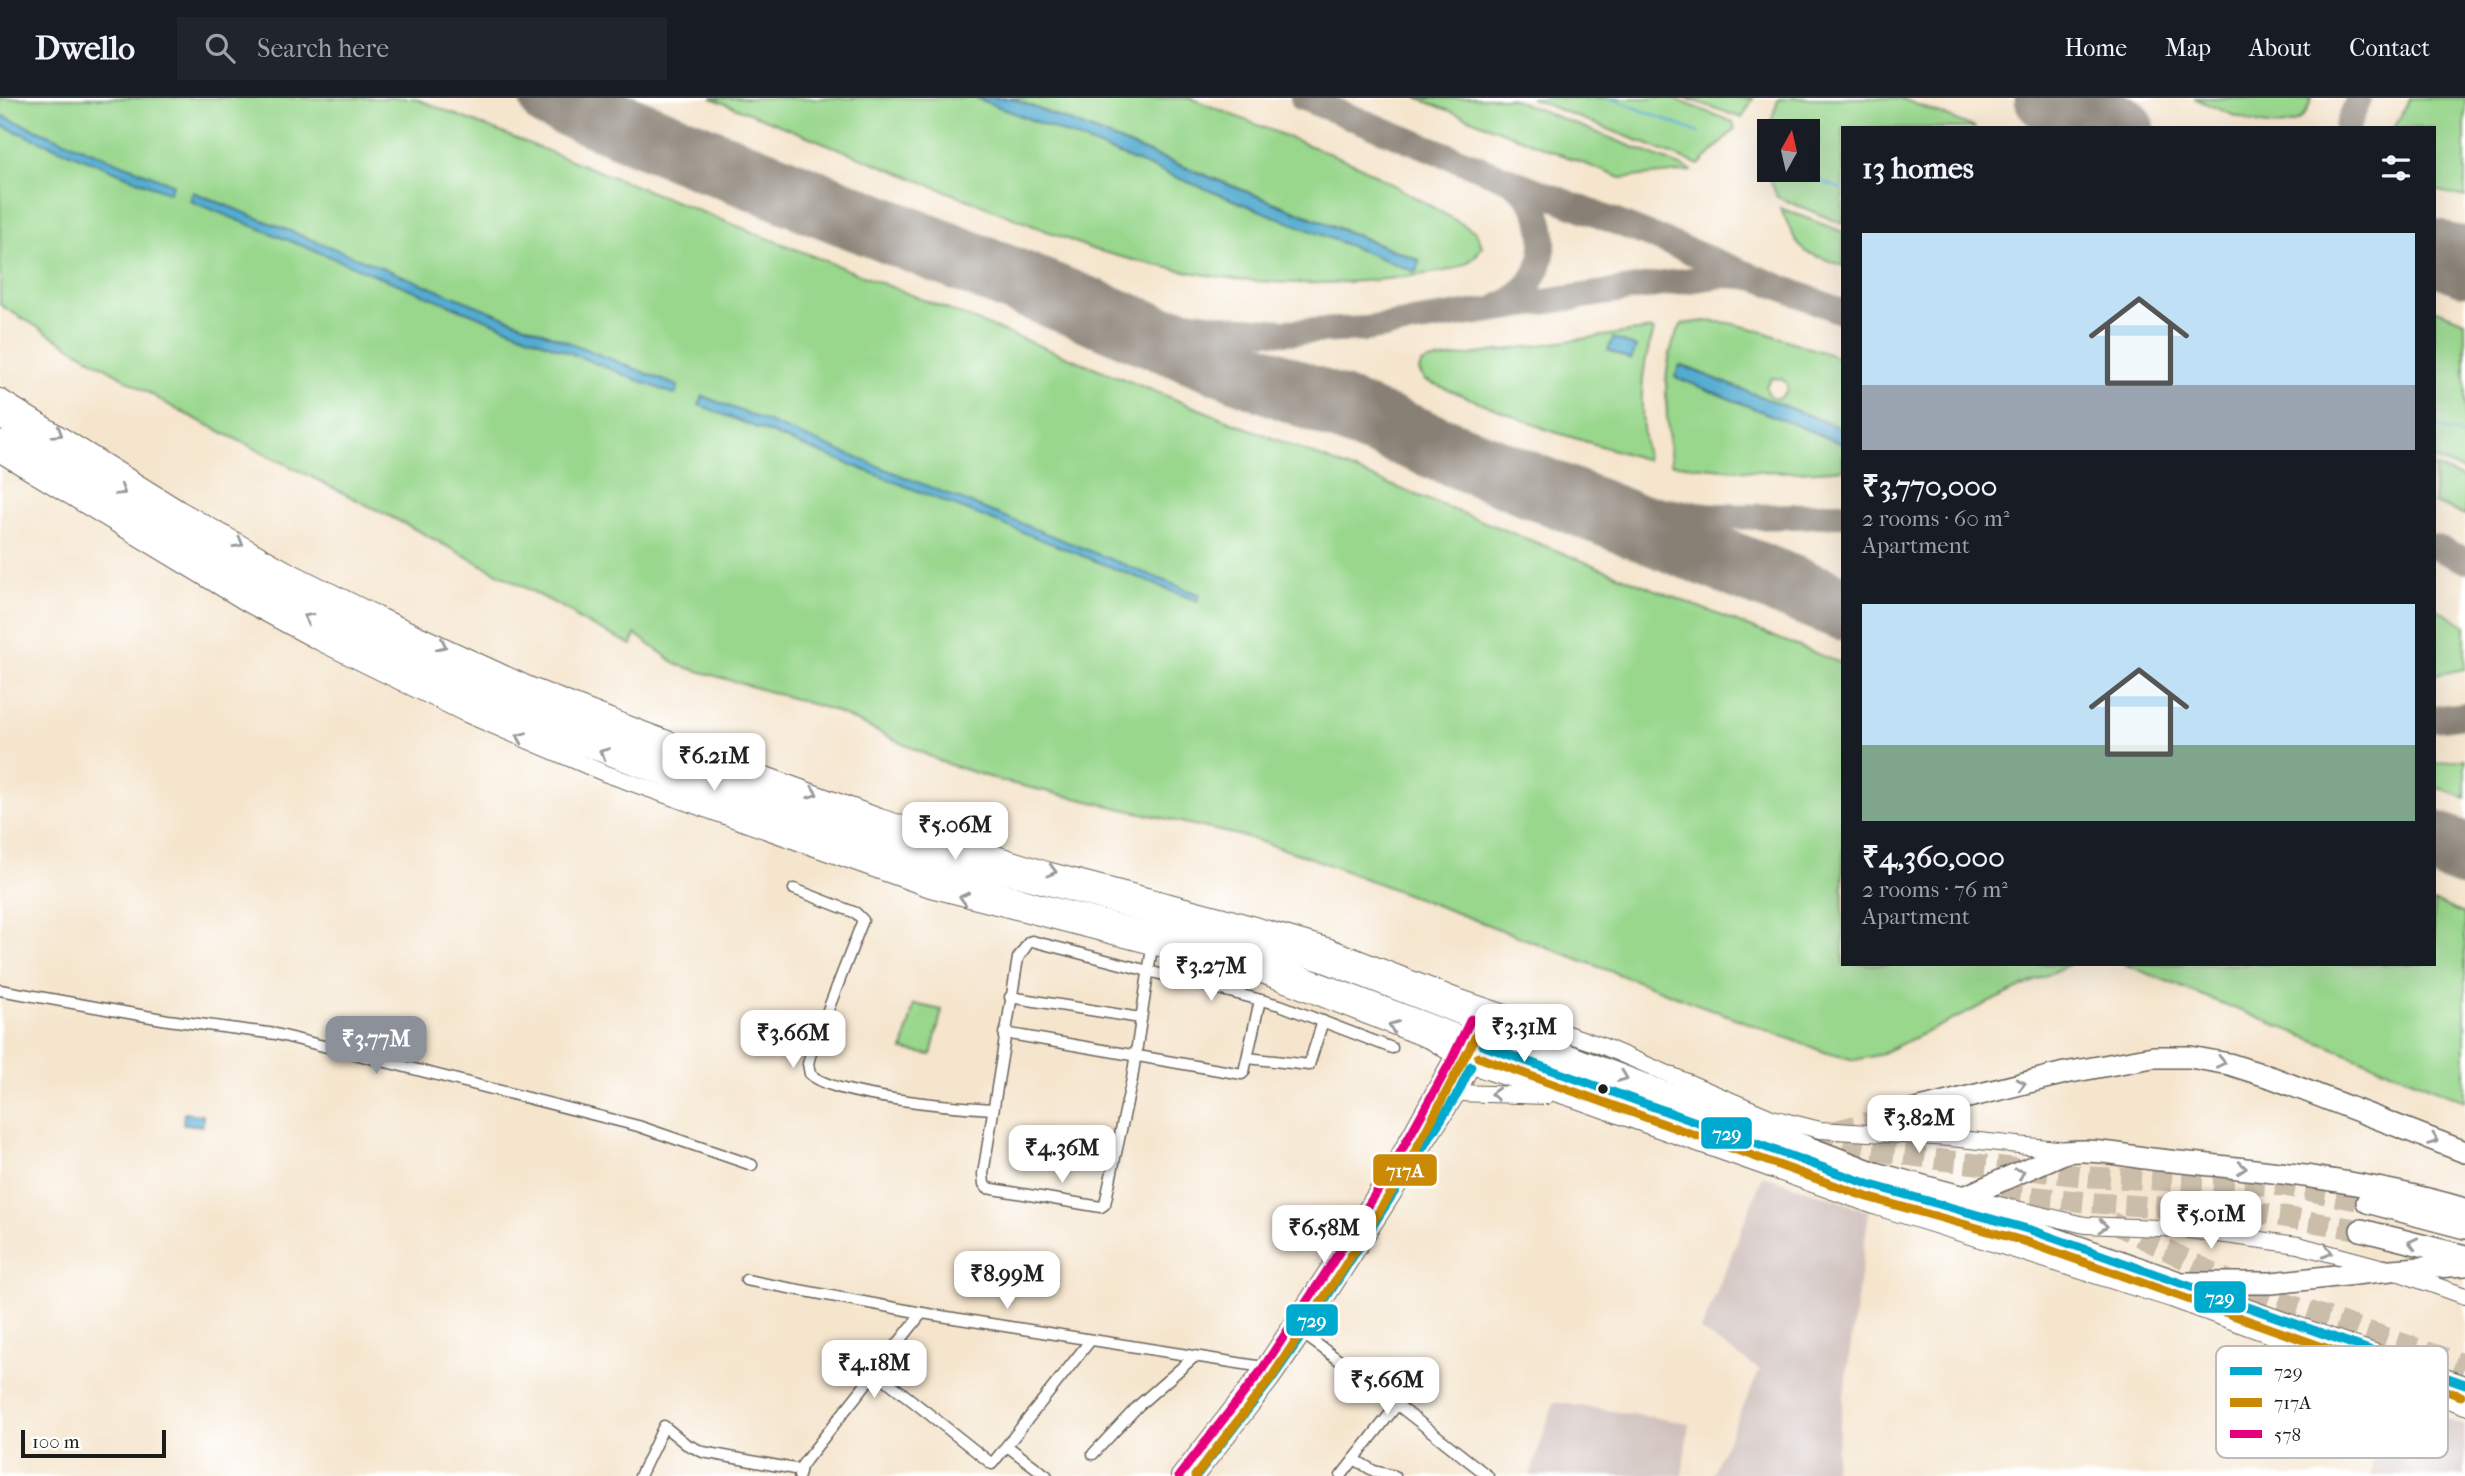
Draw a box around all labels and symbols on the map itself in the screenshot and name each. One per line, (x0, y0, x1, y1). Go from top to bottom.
north arrow (1757, 119, 1820, 182)
one-way arrow (50, 425, 63, 438)
one-way arrow (113, 482, 126, 495)
one-way arrow (232, 534, 245, 547)
one-way arrow (303, 613, 316, 627)
one-way arrow (435, 637, 447, 651)
one-way arrow (515, 731, 528, 745)
pin: ₹6.21M (657, 734, 771, 793)
one-way arrow (599, 747, 611, 761)
one-way arrow (806, 785, 818, 799)
pin: ₹5.06M (898, 802, 1012, 862)
one-way arrow (1046, 863, 1058, 878)
one-way arrow (959, 892, 971, 906)
pin: ₹3.27M (1154, 944, 1268, 1003)
pin: ₹3.31M (1467, 1004, 1581, 1064)
pin: ₹3.66M (736, 1010, 850, 1070)
pin: ₹3.77M (319, 1016, 433, 1076)
one-way arrow (1388, 1020, 1400, 1034)
one-way arrow (2215, 1054, 2227, 1069)
one-way arrow (1616, 1068, 1628, 1082)
one-way arrow (2015, 1078, 2027, 1092)
unlabelled marker (1596, 1082, 1610, 1096)
one-way arrow (1489, 1087, 1500, 1102)
pin: ₹3.82M (1862, 1096, 1976, 1155)
line badge: 729 (1700, 1116, 1753, 1150)
text: 729 (1712, 1123, 1741, 1145)
pin: ₹4.36M (1005, 1126, 1119, 1185)
one-way arrow (2428, 1132, 2440, 1146)
line badge: 717A (1372, 1153, 1438, 1187)
text: 717A (1385, 1160, 1424, 1182)
one-way arrow (2237, 1160, 2248, 1175)
one-way arrow (2013, 1167, 2025, 1181)
pin: ₹5.01M (2154, 1192, 2268, 1251)
pin: ₹6.58M (1267, 1206, 1381, 1265)
one-way arrow (2097, 1218, 2108, 1233)
one-way arrow (2407, 1237, 2419, 1251)
one-way arrow (2322, 1244, 2334, 1258)
pin: ₹8.99M (950, 1252, 1064, 1311)
line badge: 729 (2193, 1280, 2247, 1314)
text: 729 (2205, 1287, 2234, 1309)
line badge: 729 (1285, 1303, 1339, 1337)
text: 729 (1297, 1310, 1326, 1332)
pin: ₹4.18M (817, 1340, 931, 1400)
legend (2216, 1346, 2448, 1458)
pin: ₹5.66M (1330, 1358, 1444, 1417)
text: 729 (2274, 1361, 2303, 1383)
text: 717A (2274, 1392, 2312, 1414)
text: 578 (2274, 1424, 2301, 1446)
scale bar (21, 1427, 166, 1459)

